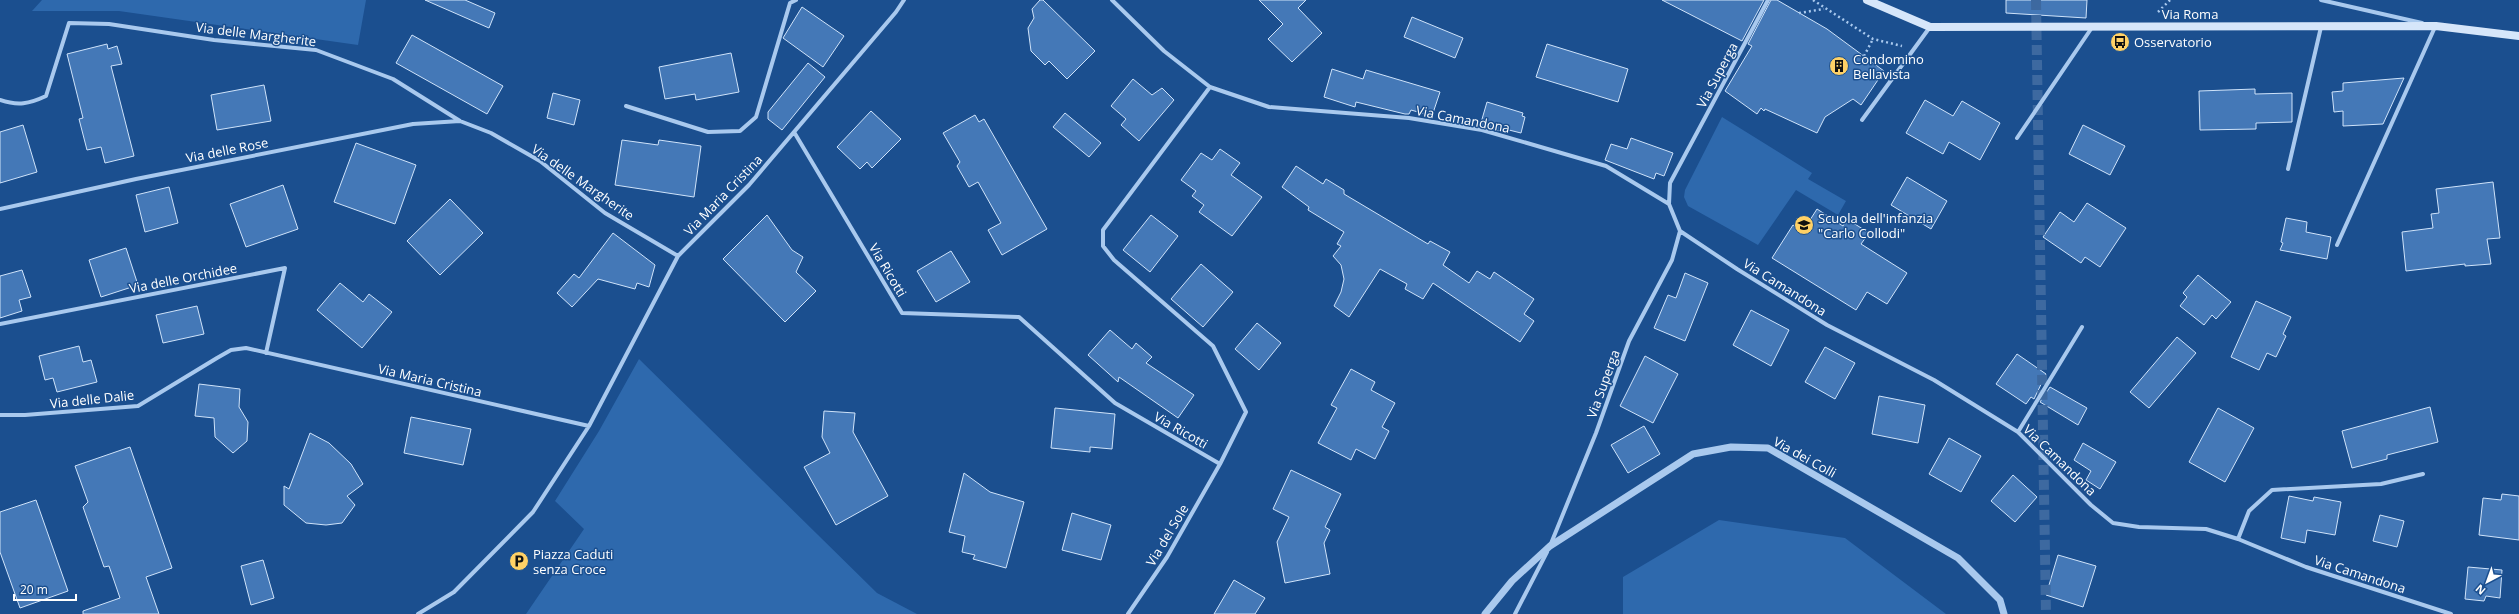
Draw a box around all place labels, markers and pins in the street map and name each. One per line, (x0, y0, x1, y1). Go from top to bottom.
bus stop icon: Osservatorio (2109, 31, 2131, 53)
place label: Osservatorio (2134, 33, 2212, 51)
place label: Condomino Bellavista (1853, 50, 1924, 83)
building icon: Condomino Bellavista (1828, 55, 1850, 77)
place label: Scuola dell'infanzia "Carlo Collodi" (1818, 209, 1933, 242)
school or university icon: Scuola dell'infanzia "Carlo Collodi" (1793, 214, 1815, 236)
place label: Piazza Caduti senza Croce (533, 545, 613, 578)
parking icon: Piazza Caduti senza Croce (508, 550, 530, 572)

